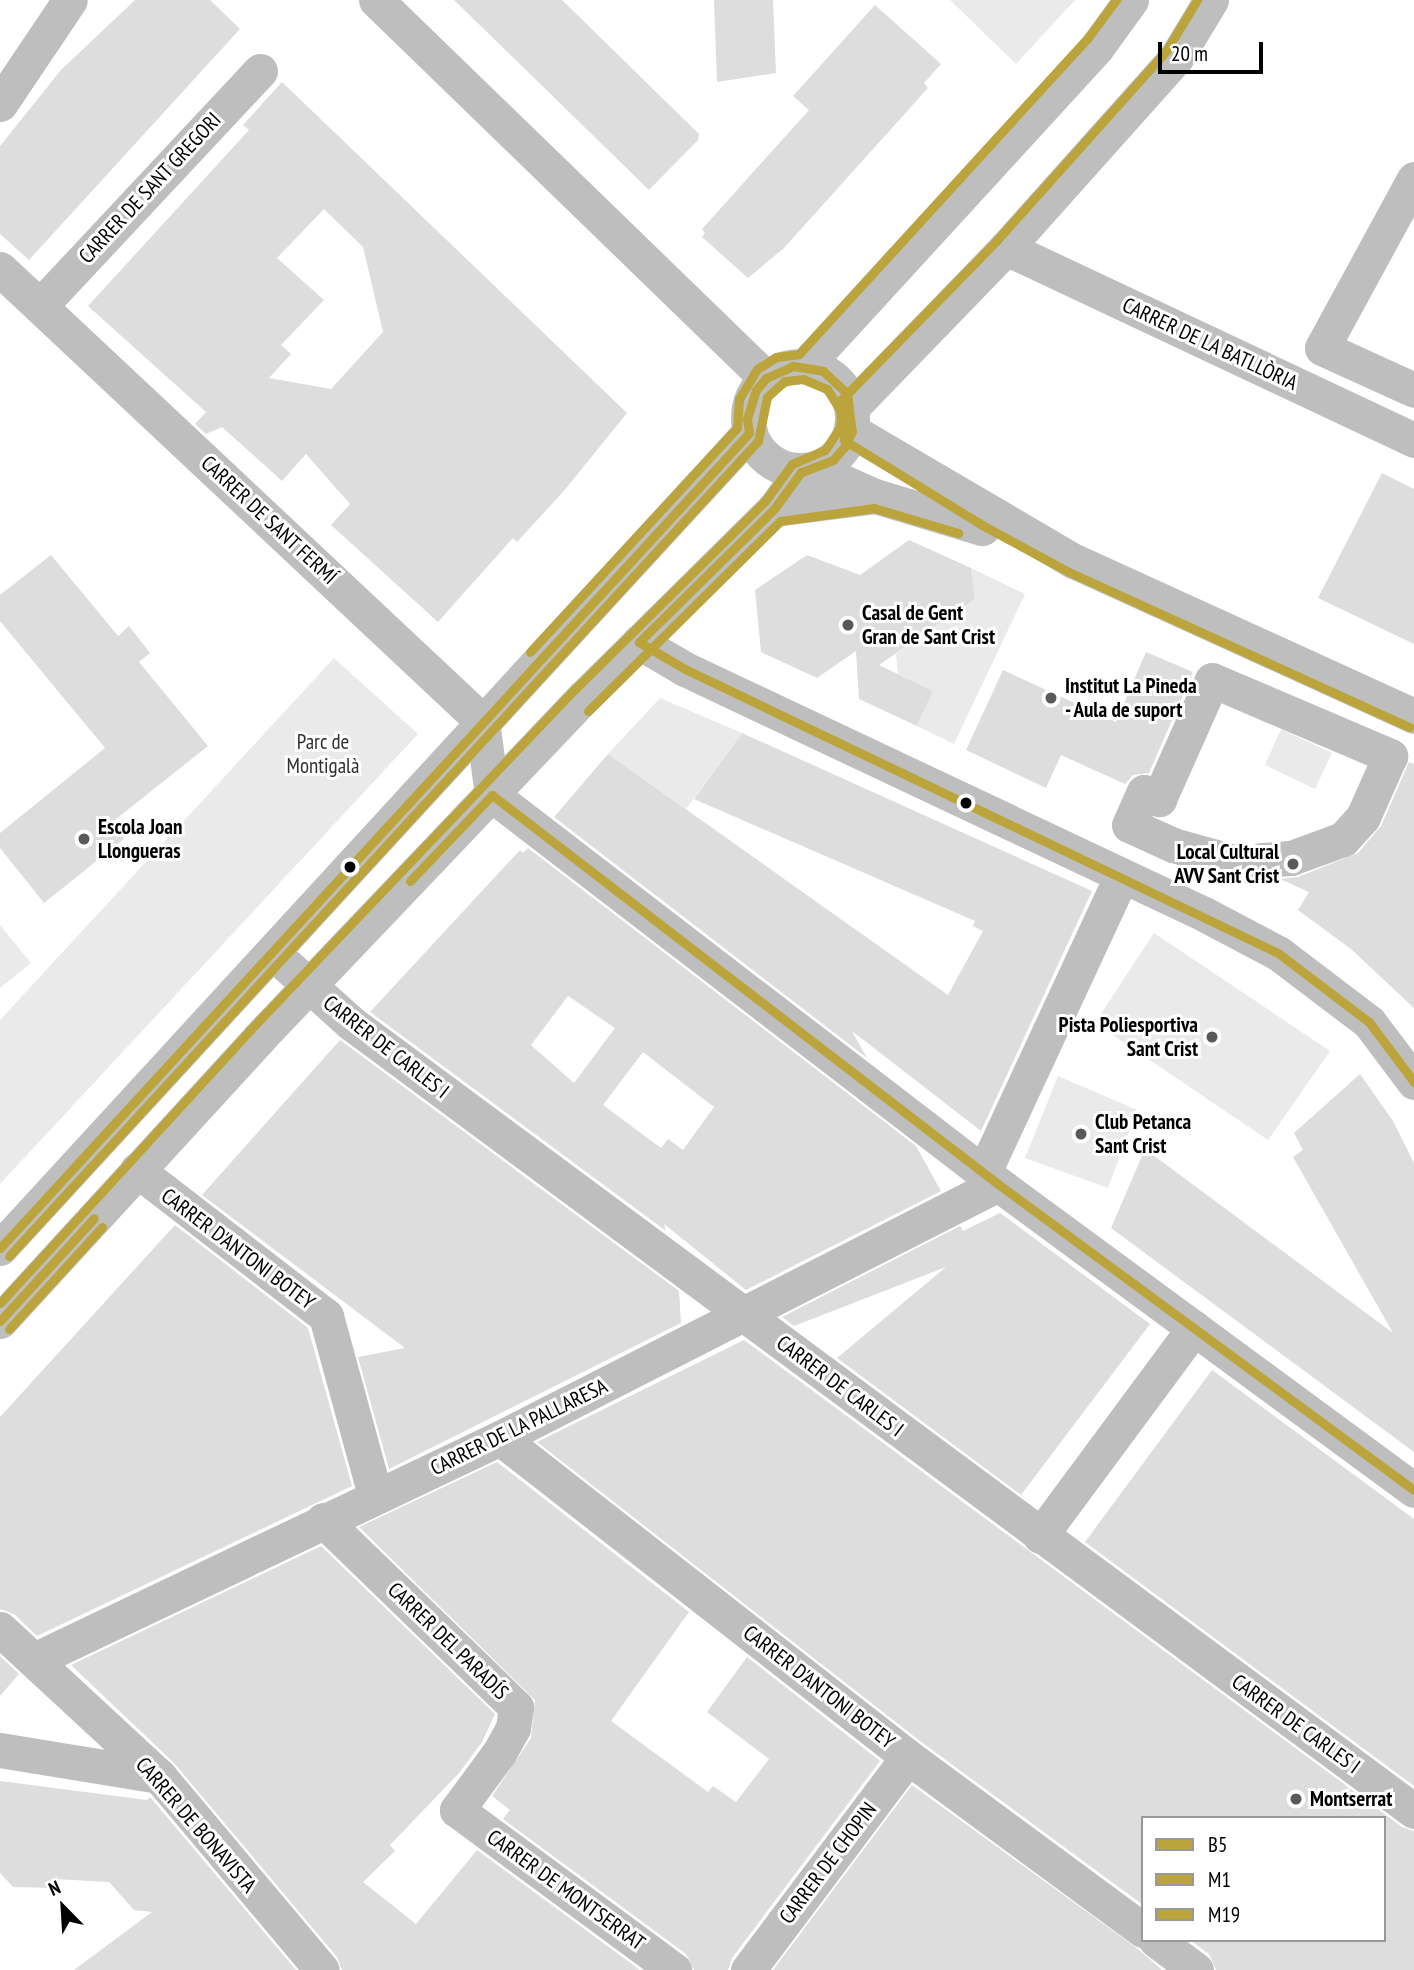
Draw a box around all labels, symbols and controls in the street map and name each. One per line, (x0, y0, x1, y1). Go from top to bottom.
scale bar (1162, 28, 1267, 72)
text: 20 m (1171, 40, 1208, 67)
street label: CARRER DE SANT GREGORI (73, 107, 227, 269)
street label: CARRER DE LA BATLLÒRIA (1118, 292, 1302, 396)
street label: CARRER DE SANT FERMÍ (196, 450, 342, 590)
place label: Casal de Gent Gran de Sant Crist (862, 600, 995, 650)
marker: Casal de Gent Gran de Sant Crist (840, 617, 856, 633)
place label: Institut La Pineda - Aula de suport (1065, 673, 1197, 723)
marker: Institut La Pineda - Aula de suport (1043, 690, 1059, 706)
park label: Parc de Montigalà (287, 729, 359, 779)
unlabelled marker (959, 796, 973, 810)
place label: Escola Joan Llongueras (98, 814, 182, 864)
marker: Escola Joan Llongueras (76, 831, 92, 847)
place label: Local Cultural AVV Sant Crist (1173, 839, 1279, 889)
marker: Local Cultural AVV Sant Crist (1285, 856, 1301, 872)
unlabelled marker (343, 860, 357, 874)
street label: CARRER DE CARLES I (318, 990, 454, 1104)
place label: Pista Poliesportiva Sant Crist (1059, 1012, 1198, 1062)
marker: Pista Poliesportiva Sant Crist (1204, 1029, 1220, 1045)
place label: Club Petanca Sant Crist (1095, 1109, 1191, 1159)
marker: Club Petanca Sant Crist (1073, 1126, 1089, 1142)
street label: CARRER D'ANTONI BOTEY (156, 1183, 320, 1315)
street label: CARRER DE CARLES I (772, 1330, 908, 1442)
street label: CARRER DE LA PALLARESA (426, 1373, 612, 1481)
street label: CARRER DEL PARADÍS (382, 1577, 514, 1705)
street label: CARRER D'ANTONI BOTEY (738, 1620, 900, 1754)
street label: CARRER DE CARLES I (1227, 1669, 1365, 1779)
street label: CARRER DE BONAVISTA (130, 1752, 262, 1898)
place label: Montserrat (1310, 1786, 1392, 1812)
marker: Montserrat (1288, 1791, 1304, 1807)
street label: CARRER DE CHOPIN (774, 1797, 882, 1929)
legend (1141, 1816, 1386, 1942)
street label: CARRER DE MONTSERRAT (482, 1824, 650, 1956)
text: B5 (1208, 1831, 1227, 1858)
text: M1 (1208, 1866, 1231, 1893)
north arrow (28, 1872, 98, 1942)
text: N (45, 1875, 64, 1901)
text: M19 (1208, 1901, 1240, 1928)

